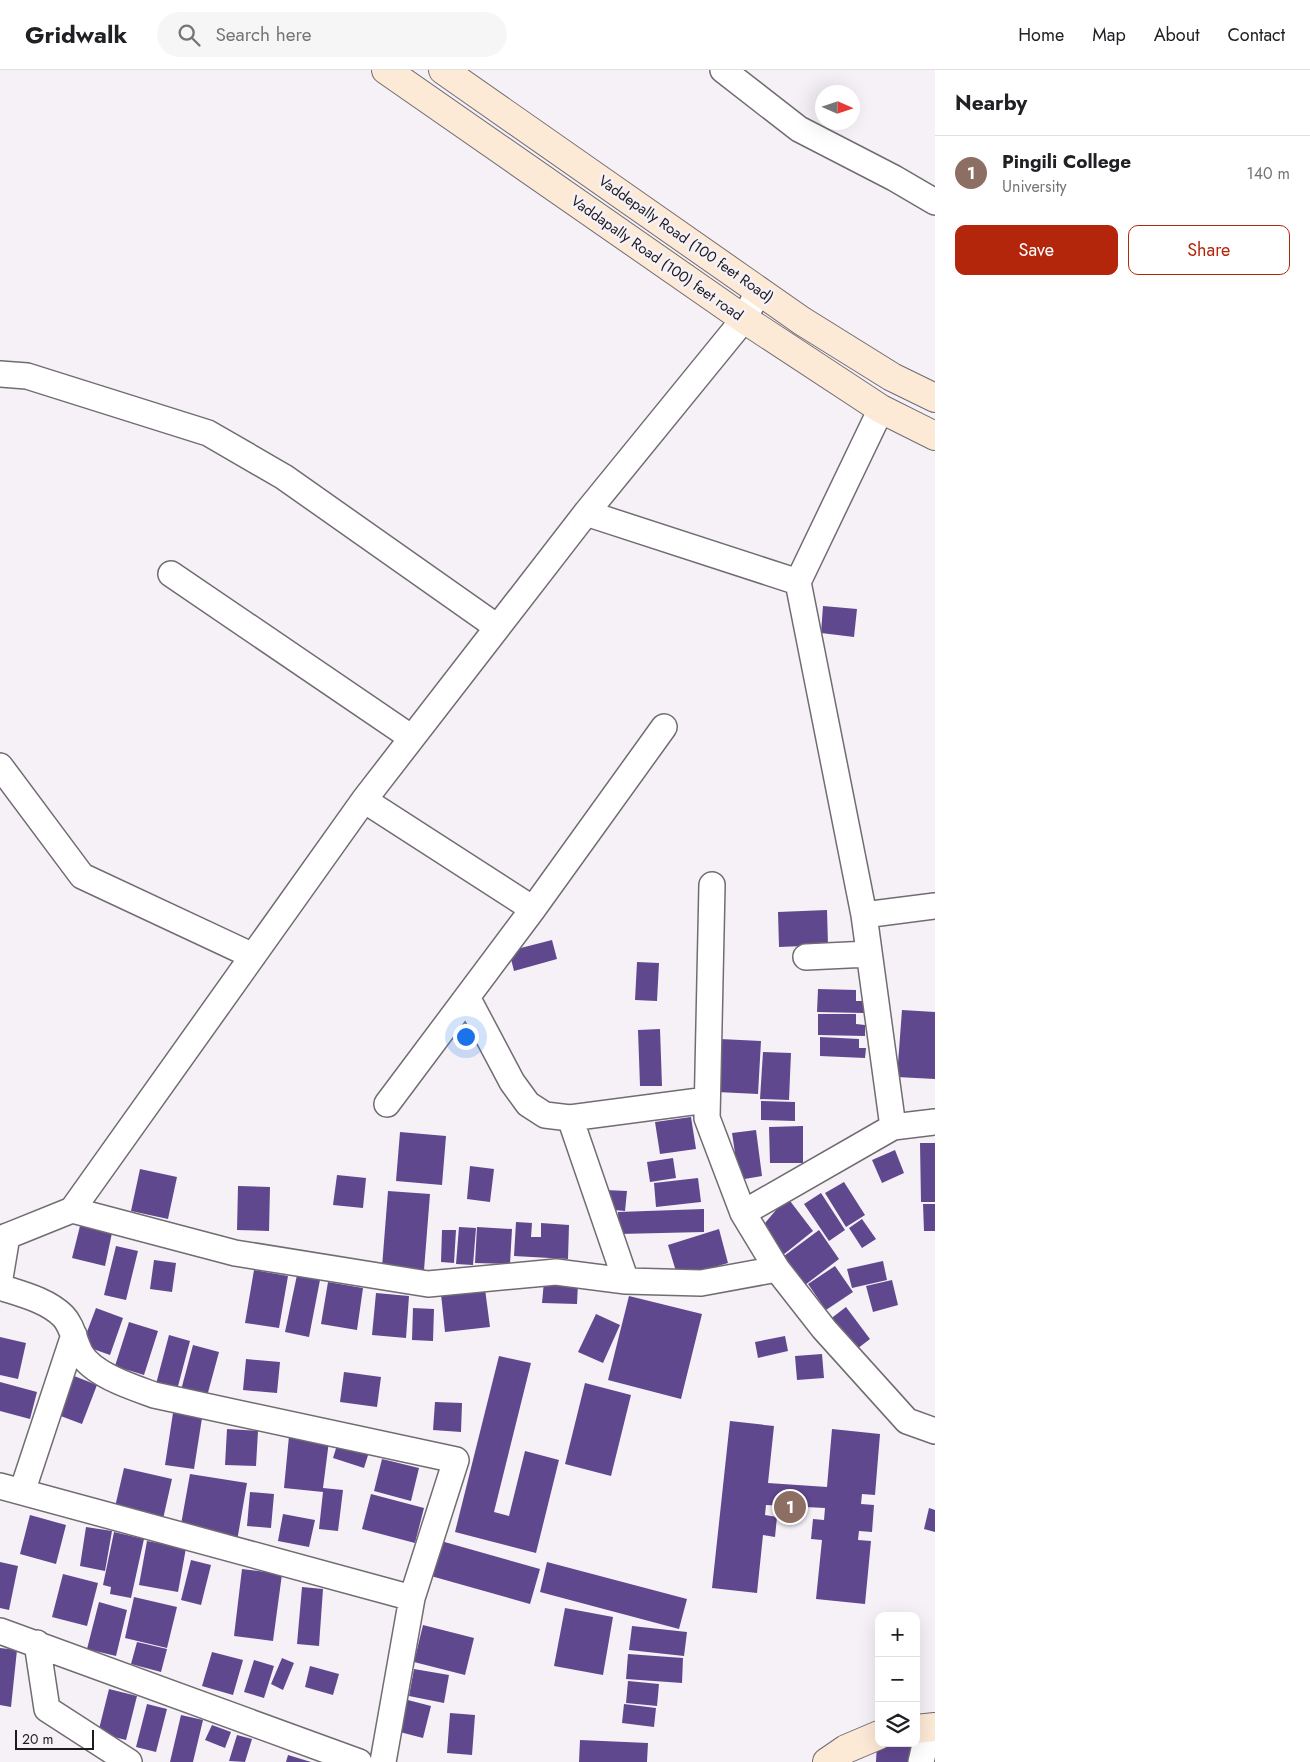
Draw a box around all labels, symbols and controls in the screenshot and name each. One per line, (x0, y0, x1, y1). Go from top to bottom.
search box (157, 12, 507, 57)
text: Gridwalk (25, 17, 127, 52)
icon: search (175, 21, 203, 49)
text: Search here (215, 21, 311, 48)
text: Home (1018, 22, 1064, 48)
text: Map (1092, 22, 1126, 48)
text: About (1154, 22, 1199, 48)
text: Contact (1227, 22, 1285, 48)
north arrow (815, 85, 860, 130)
text: Nearby (955, 88, 1027, 118)
text: Pingili College (1002, 148, 1131, 175)
text: 1 (967, 162, 975, 185)
text: 140 m (1247, 162, 1290, 185)
street label: Vaddepally Road (100 feet Road) (594, 170, 778, 308)
text: University (1002, 175, 1067, 198)
street label: Vaddapally Road (100) feet road (566, 190, 748, 326)
button: Save (955, 225, 1118, 275)
button: Share (1128, 225, 1290, 275)
your location (453, 1024, 479, 1050)
pin: 1 (774, 1488, 806, 1526)
map controls (875, 1612, 920, 1747)
button: + (875, 1612, 920, 1657)
button: − (875, 1657, 920, 1702)
button: layers (875, 1702, 920, 1747)
scale bar (15, 1727, 94, 1750)
text: 20 m (22, 1729, 54, 1749)

